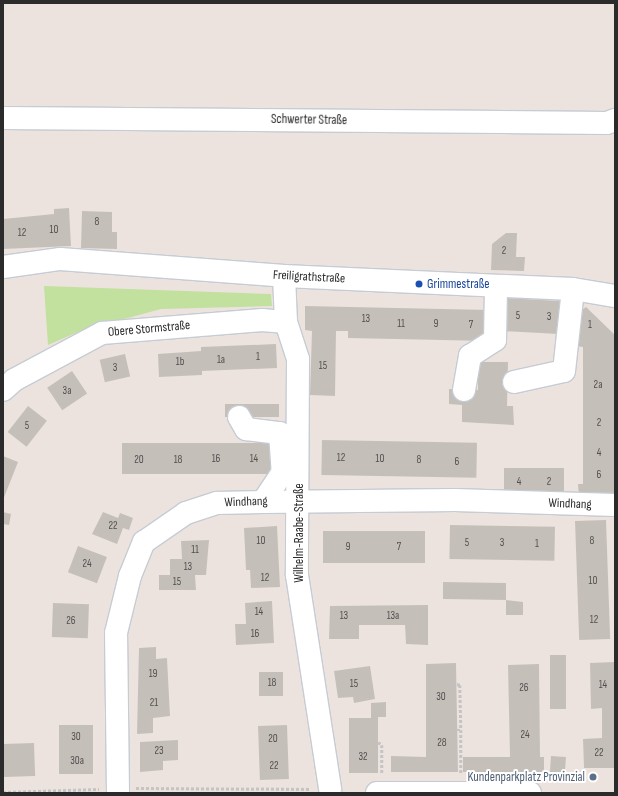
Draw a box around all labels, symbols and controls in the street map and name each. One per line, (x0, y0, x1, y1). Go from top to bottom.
street label: Schwerter Straße (271, 112, 347, 128)
house number: 8 (95, 215, 99, 229)
house number: 10 (50, 223, 58, 237)
house number: 12 (18, 226, 26, 240)
house number: 2 (502, 244, 506, 258)
street label: Freiligrathstraße (273, 267, 345, 287)
place label: Grimmestraße (427, 276, 489, 292)
marker: Grimmestraße (414, 279, 424, 289)
house number: 5 (516, 309, 520, 323)
house number: 3 (547, 310, 551, 324)
house number: 13 (362, 312, 370, 326)
house number: 11 (397, 317, 405, 331)
house number: 9 (434, 317, 438, 331)
street label: Obere Stormstraße (107, 318, 191, 340)
house number: 7 (469, 318, 473, 332)
house number: 1 (588, 318, 592, 332)
house number: 1 (256, 350, 260, 364)
house number: 1a (217, 353, 225, 367)
house number: 1b (176, 355, 184, 369)
house number: 15 (319, 359, 327, 373)
house number: 3 (113, 361, 117, 375)
house number: 2a (594, 378, 602, 392)
house number: 3a (63, 384, 71, 398)
house number: 2 (597, 416, 601, 430)
house number: 5 (25, 419, 29, 433)
house number: 4 (597, 446, 601, 460)
house number: 12 (337, 451, 345, 465)
house number: 16 (212, 452, 220, 466)
house number: 14 (250, 452, 258, 466)
house number: 10 (376, 452, 384, 466)
house number: 20 (134, 453, 144, 467)
house number: 18 (174, 453, 182, 467)
house number: 8 (417, 453, 421, 467)
house number: 6 (455, 455, 459, 469)
house number: 6 (597, 468, 601, 482)
house number: 4 (517, 475, 521, 489)
house number: 2 (547, 475, 551, 489)
street label: Wilhelm-Raabe-Straße (291, 483, 307, 583)
street label: Windhang (224, 493, 268, 511)
street label: Windhang (548, 495, 592, 513)
house number: 22 (108, 519, 118, 533)
house number: 10 (257, 534, 265, 548)
house number: 8 (590, 534, 594, 548)
house number: 5 (465, 536, 469, 550)
house number: 3 (500, 536, 504, 550)
house number: 1 (535, 537, 539, 551)
house number: 9 (346, 540, 350, 554)
house number: 7 (397, 540, 401, 554)
house number: 11 (191, 543, 199, 557)
house number: 24 (82, 557, 92, 571)
house number: 13 (184, 560, 192, 574)
house number: 12 (261, 571, 269, 585)
house number: 10 (589, 574, 597, 588)
house number: 15 (173, 575, 181, 589)
house number: 14 (255, 605, 263, 619)
house number: 13 (340, 609, 348, 623)
house number: 13a (387, 609, 399, 623)
house number: 12 (590, 613, 598, 627)
house number: 26 (66, 614, 76, 628)
house number: 16 (251, 627, 259, 641)
house number: 19 (149, 667, 157, 681)
house number: 18 (268, 676, 276, 690)
house number: 15 (350, 677, 358, 691)
house number: 14 (599, 678, 607, 692)
house number: 26 (519, 681, 529, 695)
house number: 30 (436, 690, 446, 704)
house number: 21 (150, 696, 158, 710)
house number: 24 (520, 728, 530, 742)
house number: 30 (71, 730, 81, 744)
house number: 20 (268, 732, 278, 746)
house number: 28 (437, 736, 447, 750)
house number: 23 (154, 744, 164, 758)
house number: 22 (594, 746, 604, 760)
house number: 32 (358, 750, 368, 764)
house number: 30a (70, 754, 84, 768)
house number: 22 (269, 759, 279, 773)
place label: Kundenparkplatz Provinzial (468, 769, 585, 785)
marker: Kundenparkplatz Provinzial (588, 772, 598, 782)

